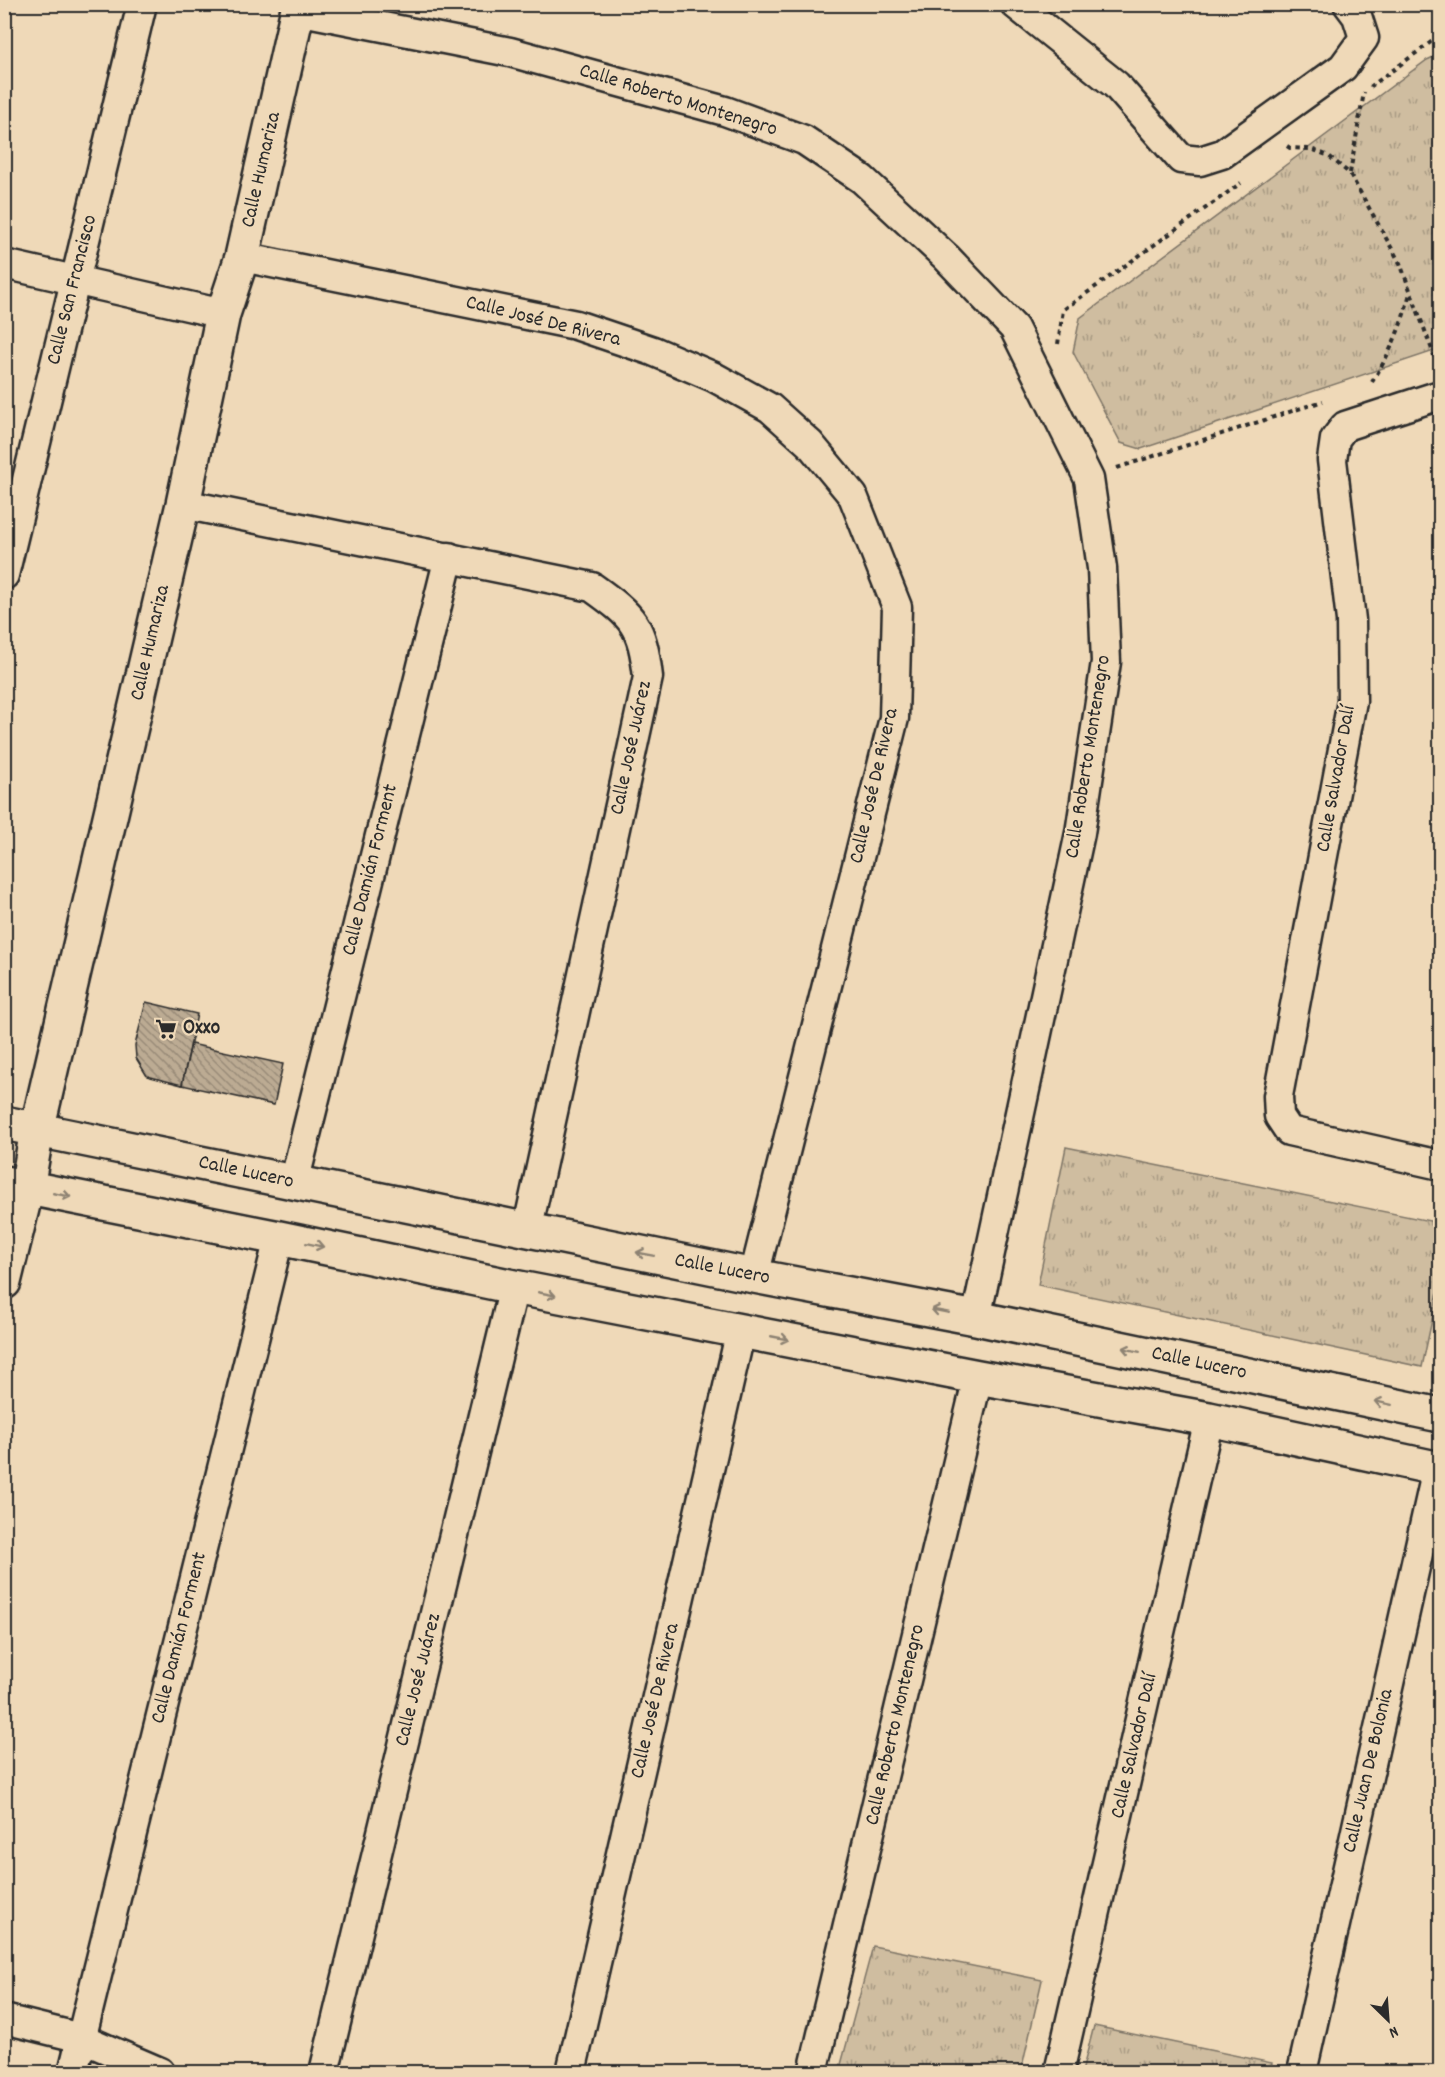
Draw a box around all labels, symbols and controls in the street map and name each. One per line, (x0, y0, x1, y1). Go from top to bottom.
street label: Calle Roberto Montenegro (575, 57, 781, 145)
street label: Calle Humariza (234, 108, 290, 231)
street label: Calle San Francisco (40, 212, 106, 368)
street label: Calle José De Rivera (462, 288, 625, 356)
street label: Calle Humariza (123, 581, 179, 704)
street label: Calle Roberto Montenegro (1058, 653, 1120, 861)
street label: Calle José Juárez (603, 678, 661, 818)
street label: Calle Salvador Dalí (1309, 701, 1365, 855)
street label: Calle José De Rivera (843, 704, 908, 867)
street label: Calle Damián Forment (335, 781, 407, 959)
place label: Oxxo (183, 1014, 220, 1044)
supermarket icon: Oxxo (154, 1017, 178, 1041)
street label: Calle Lucero (196, 1148, 296, 1198)
one-way arrow (52, 1189, 71, 1201)
one-way arrow (305, 1240, 324, 1251)
street label: Calle Lucero (672, 1246, 772, 1294)
one-way arrow (636, 1248, 655, 1260)
one-way arrow (537, 1288, 556, 1299)
one-way arrow (930, 1305, 950, 1316)
one-way arrow (770, 1332, 789, 1344)
street label: Calle Lucero (1149, 1339, 1249, 1389)
one-way arrow (1121, 1344, 1141, 1355)
one-way arrow (1374, 1397, 1394, 1408)
street label: Calle Damián Forment (144, 1549, 216, 1727)
street label: Calle José Juárez (388, 1610, 450, 1750)
street label: Calle José De Rivera (624, 1619, 689, 1782)
street label: Calle Roberto Montenegro (858, 1622, 934, 1828)
street label: Calle Salvador Dalí (1104, 1668, 1167, 1822)
street label: Calle Juan De Bolonia (1336, 1685, 1403, 1856)
north arrow (1358, 1990, 1418, 2050)
text: N (1385, 2019, 1402, 2043)

